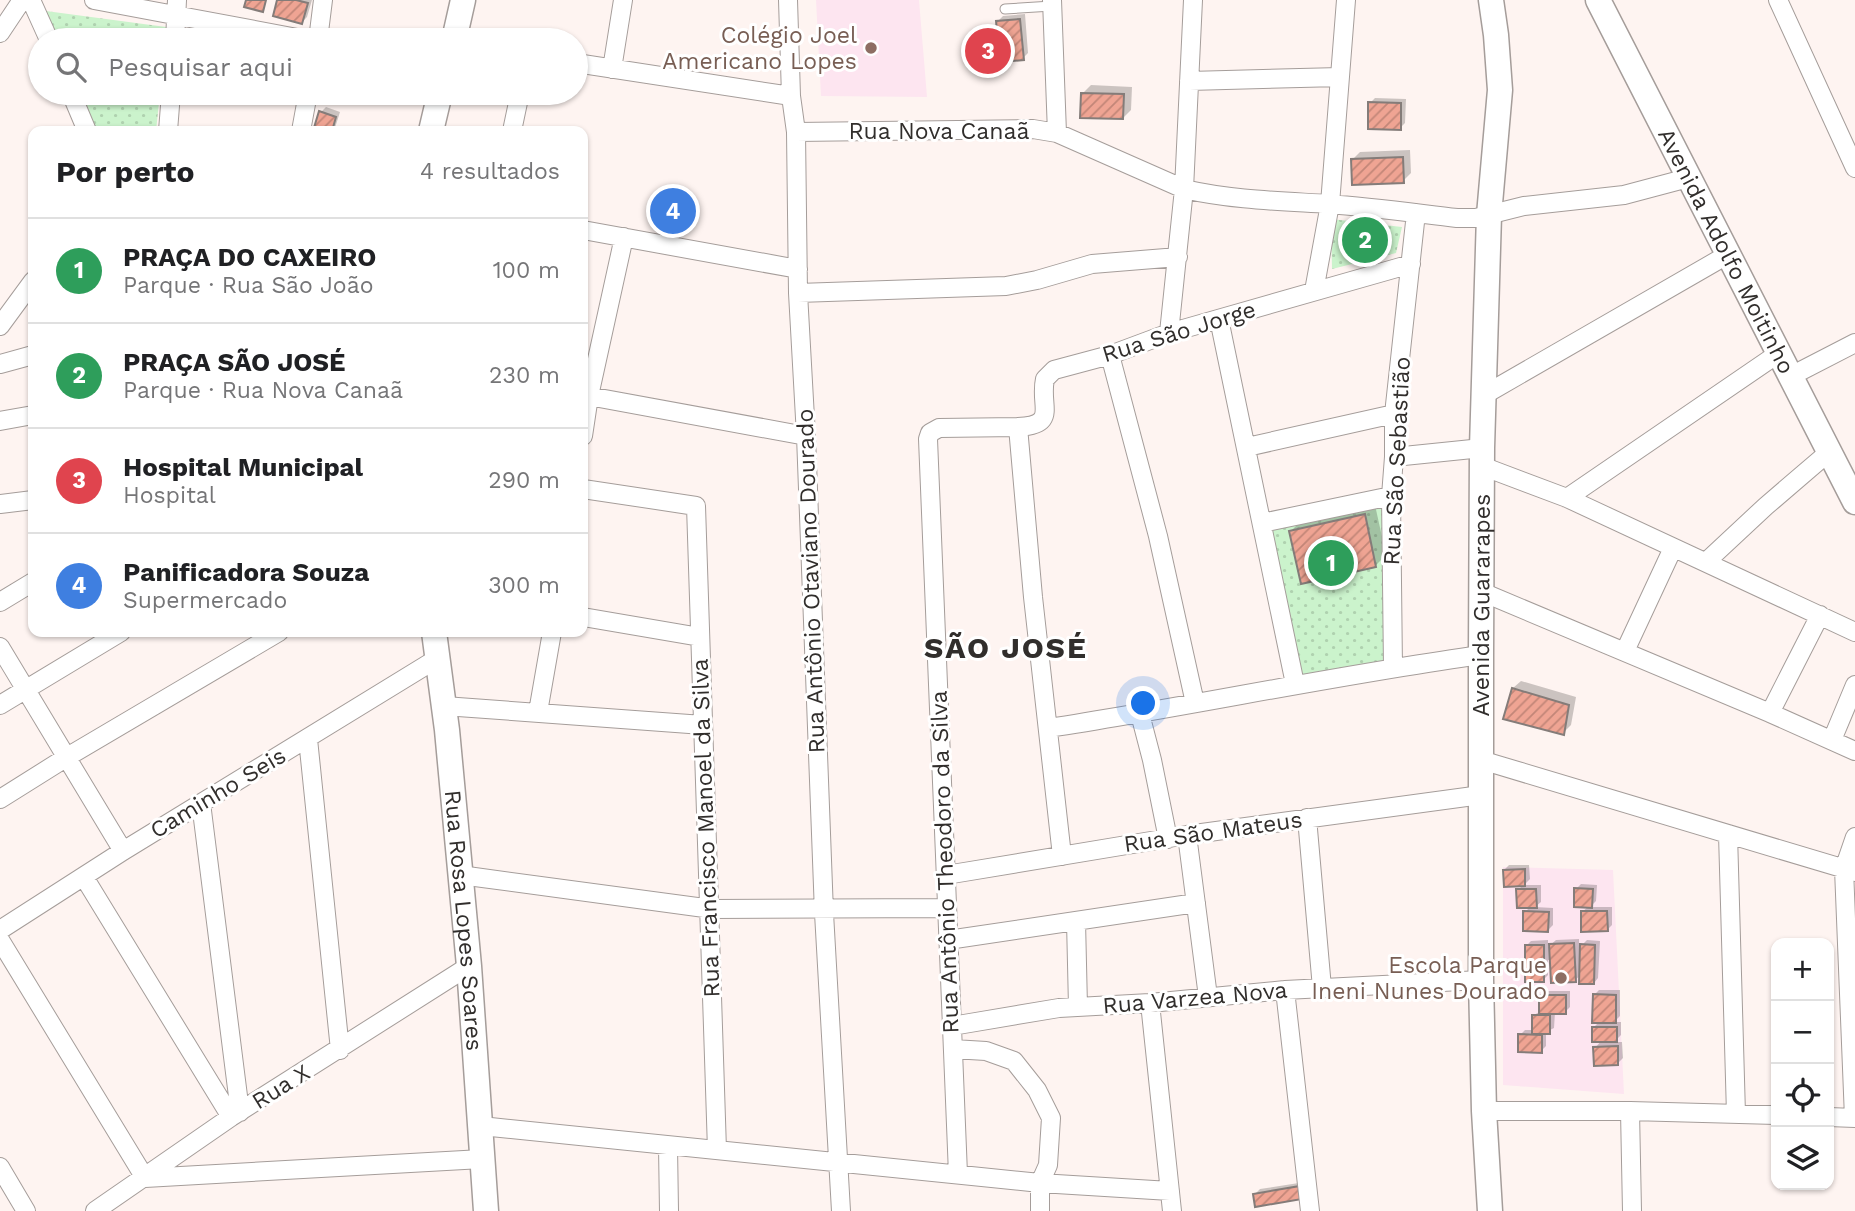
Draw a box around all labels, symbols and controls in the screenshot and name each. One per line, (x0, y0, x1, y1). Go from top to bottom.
place label: Colégio Joel Americano Lopes (662, 22, 857, 75)
pin: 3 (965, 25, 1011, 77)
search box (28, 28, 588, 105)
marker: Colégio Joel Americano Lopes (863, 40, 879, 56)
icon: search (52, 48, 90, 86)
text: Pesquisar aqui (108, 52, 293, 82)
street label: Rua Nova Canaã (848, 118, 1030, 145)
street label: Avenida Adolfo Moitinho (1653, 124, 1801, 378)
text: Por perto (56, 154, 194, 189)
text: 4 resultados (420, 158, 560, 185)
pin: 4 (650, 185, 696, 237)
pin: 2 (1342, 214, 1388, 266)
text: PRAÇA DO CAXEIRO (123, 242, 376, 272)
text: 1 (74, 257, 84, 284)
text: 100 m (493, 257, 560, 284)
text: Parque · Rua São João (123, 272, 373, 299)
street label: Rua São Jorge (1099, 296, 1259, 368)
text: PRAÇA SÃO JOSÉ (123, 347, 346, 377)
street label: Rua São Sebastião (1378, 356, 1416, 566)
text: 2 (72, 362, 86, 389)
text: 230 m (489, 362, 560, 389)
text: Parque · Rua Nova Canaã (123, 377, 403, 404)
street label: Rua Antônio Otaviano Dourado (791, 408, 831, 754)
text: Hospital Municipal (123, 452, 363, 482)
text: 3 (72, 467, 86, 494)
text: 290 m (488, 467, 560, 494)
text: Hospital (123, 482, 216, 509)
street label: Avenida Guararapes (1467, 494, 1495, 717)
pin: 1 (1308, 537, 1354, 589)
text: Panificadora Souza (123, 557, 369, 587)
text: 4 (72, 572, 86, 599)
text: 300 m (488, 572, 560, 599)
text: Supermercado (123, 587, 287, 614)
district label: SÃO JOSÉ (924, 630, 1088, 665)
street label: Rua Francisco Manoel da Silva (687, 658, 725, 998)
your location (1126, 686, 1160, 720)
street label: Rua Antônio Theodoro da Silva (926, 690, 964, 1034)
street label: Caminho Seis (145, 742, 291, 844)
street label: Rua Rosa Lopes Soares (439, 789, 488, 1052)
street label: Rua São Mateus (1122, 806, 1304, 858)
map controls (1771, 938, 1834, 1190)
button: + (1771, 938, 1834, 1001)
place label: Escola Parque Ineni Nunes Dourado (1311, 952, 1547, 1005)
marker: Escola Parque Ineni Nunes Dourado (1553, 970, 1569, 986)
street label: Rua Varzea Nova (1101, 976, 1289, 1020)
button: − (1771, 1001, 1834, 1064)
street label: Rua X (247, 1059, 315, 1115)
button: locate (1771, 1064, 1834, 1127)
button: layers (1771, 1127, 1834, 1190)

